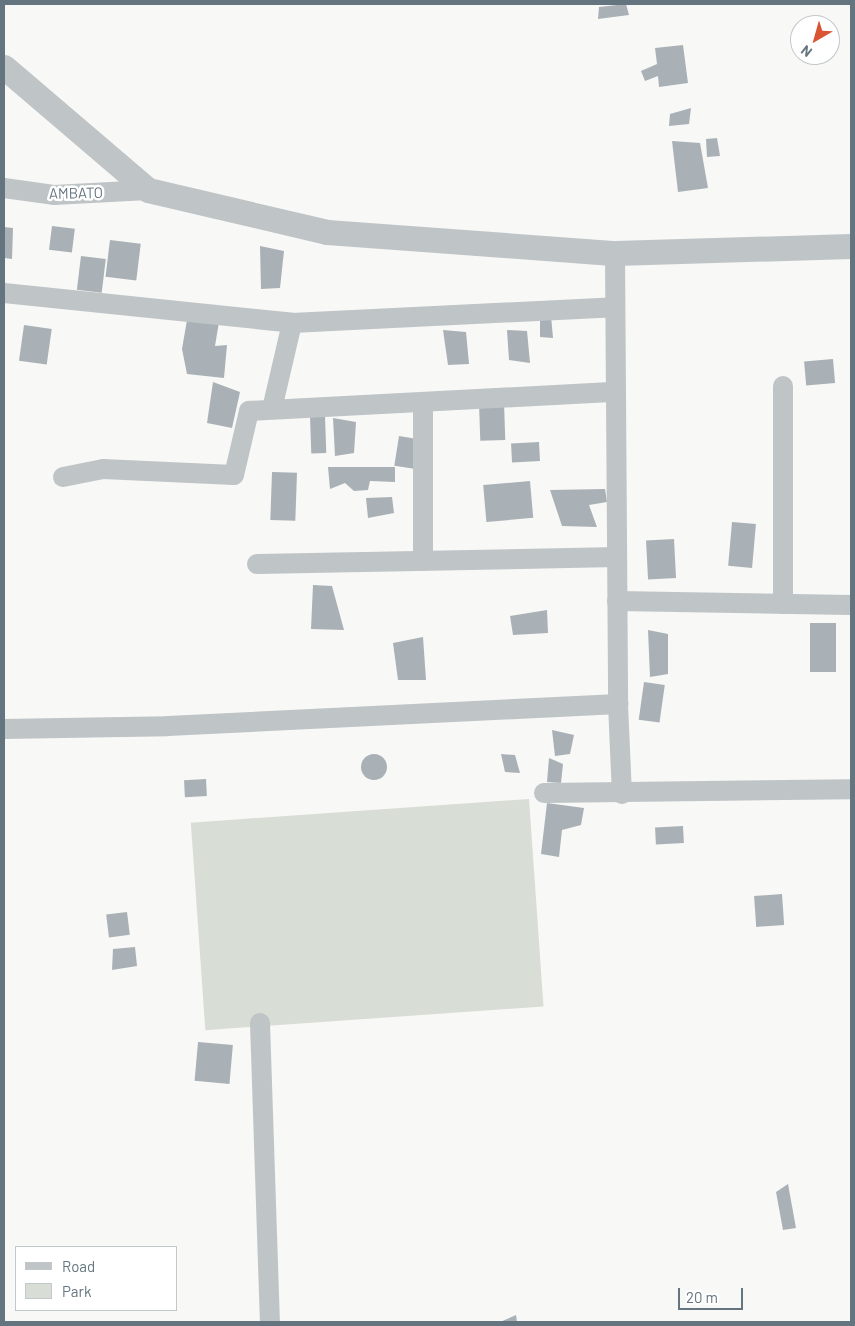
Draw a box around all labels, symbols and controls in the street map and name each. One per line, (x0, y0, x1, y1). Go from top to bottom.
north arrow (790, 15, 840, 65)
text: N (797, 42, 815, 61)
street label: AMBATO (49, 184, 103, 202)
legend (15, 1246, 178, 1311)
text: Road (62, 1257, 95, 1275)
scale bar (680, 1278, 745, 1310)
text: Park (62, 1282, 91, 1300)
text: 20 m (686, 1288, 718, 1306)

